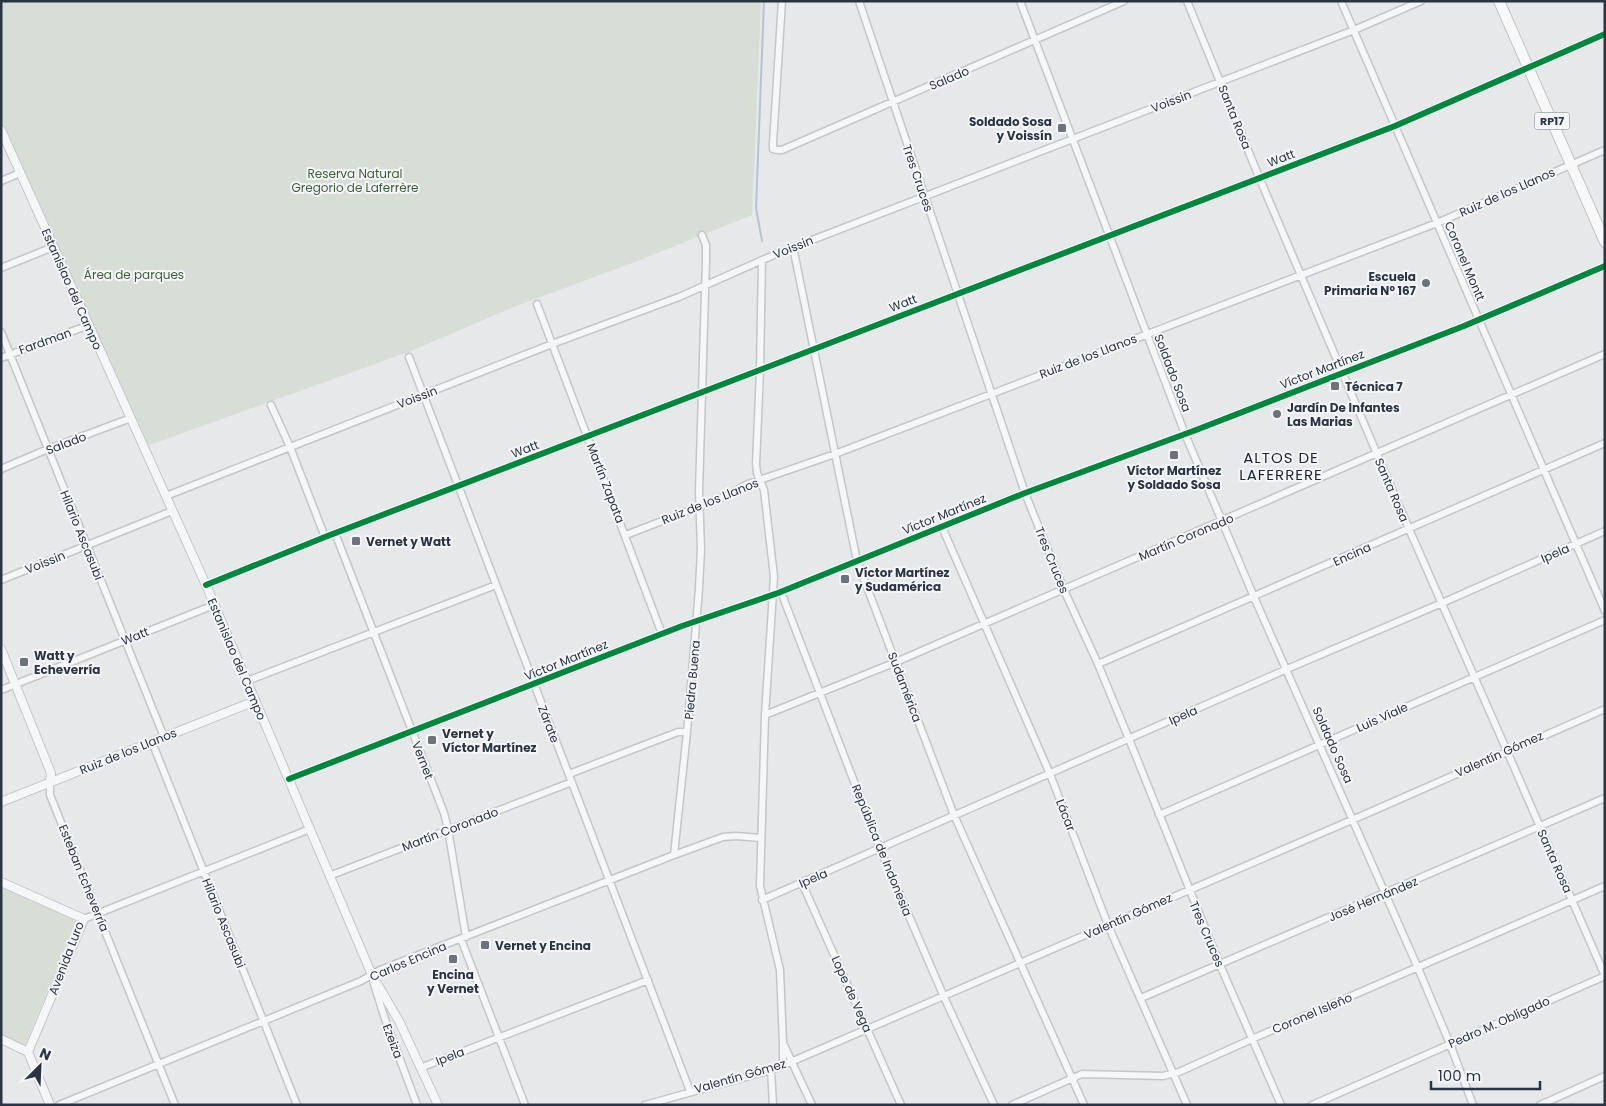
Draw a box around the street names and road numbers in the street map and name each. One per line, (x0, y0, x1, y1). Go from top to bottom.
street label: Salado (926, 62, 972, 94)
street label: Santa Rosa (1214, 82, 1256, 152)
street label: Voissin (1148, 86, 1194, 116)
road number: RP17 (1534, 112, 1570, 130)
street label: Tres Cruces (899, 142, 937, 214)
street label: Watt (1265, 145, 1297, 171)
street label: Ruiz de los Llanos (1456, 163, 1558, 221)
street label: Coronel Montt (1441, 219, 1489, 303)
street label: Estanislao del Campo (38, 226, 107, 353)
street label: Voissin (770, 231, 816, 263)
street label: Watt (887, 290, 919, 316)
street label: Fardman (16, 324, 74, 358)
street label: Ruiz de los Llanos (1037, 330, 1139, 382)
street label: Soldado Sosa (1150, 332, 1196, 414)
street label: Víctor Martínez (1277, 345, 1367, 393)
street label: Voissin (394, 382, 440, 412)
street label: Salado (43, 427, 89, 458)
street label: Watt (509, 436, 541, 462)
street label: Martín Zapata (583, 441, 629, 525)
street label: Santa Rosa (1371, 455, 1413, 525)
street label: Ruiz de los Llanos (659, 474, 761, 528)
street label: Hilario Ascasubi (56, 488, 108, 582)
street label: Víctor Martínez (900, 489, 988, 539)
street label: Martín Coronado (1136, 509, 1236, 565)
street label: Tres Cruces (1031, 524, 1073, 596)
street label: Encina (1330, 538, 1374, 570)
street label: Ipela (1538, 539, 1572, 567)
street label: Voissin (22, 546, 68, 578)
street label: Estanislao del Campo (204, 595, 271, 723)
street label: Watt (119, 623, 151, 649)
street label: Víctor Martínez (522, 635, 610, 685)
street label: Piedra Buena (680, 640, 704, 720)
street label: Sudamérica (884, 650, 926, 724)
street label: Luis Viale (1353, 698, 1411, 736)
street label: Ipela (1166, 701, 1200, 729)
street label: Zárate (534, 703, 564, 745)
street label: Soldado Sosa (1309, 704, 1357, 786)
street label: Ruiz de los Llanos (77, 724, 179, 778)
street label: Valentín Gómez (1452, 727, 1546, 781)
street label: Vernet (408, 739, 438, 781)
street label: República de Indonesia (848, 782, 916, 918)
street label: Lácar (1052, 796, 1080, 834)
street label: Martín Coronado (399, 803, 501, 855)
street label: Esteban Echeverría (55, 822, 113, 934)
street label: Santa Rosa (1533, 827, 1577, 895)
street label: Ipela (796, 864, 830, 892)
street label: José Hernández (1326, 872, 1420, 926)
street label: Hilario Ascasubi (198, 876, 250, 970)
street label: Valentín Gómez (1081, 889, 1175, 943)
street label: Tres Cruces (1185, 898, 1229, 970)
street label: Avenida Luro (44, 919, 88, 997)
street label: Carlos Encina (367, 937, 449, 985)
street label: Lope de Vega (828, 953, 876, 1035)
street label: Coronel Isleño (1269, 988, 1355, 1038)
street label: Pedro M. Obligado (1446, 992, 1553, 1052)
street label: Ezeiza (379, 1021, 407, 1061)
street label: Ipela (433, 1043, 467, 1069)
street label: Valentín Gómez (692, 1055, 788, 1097)

